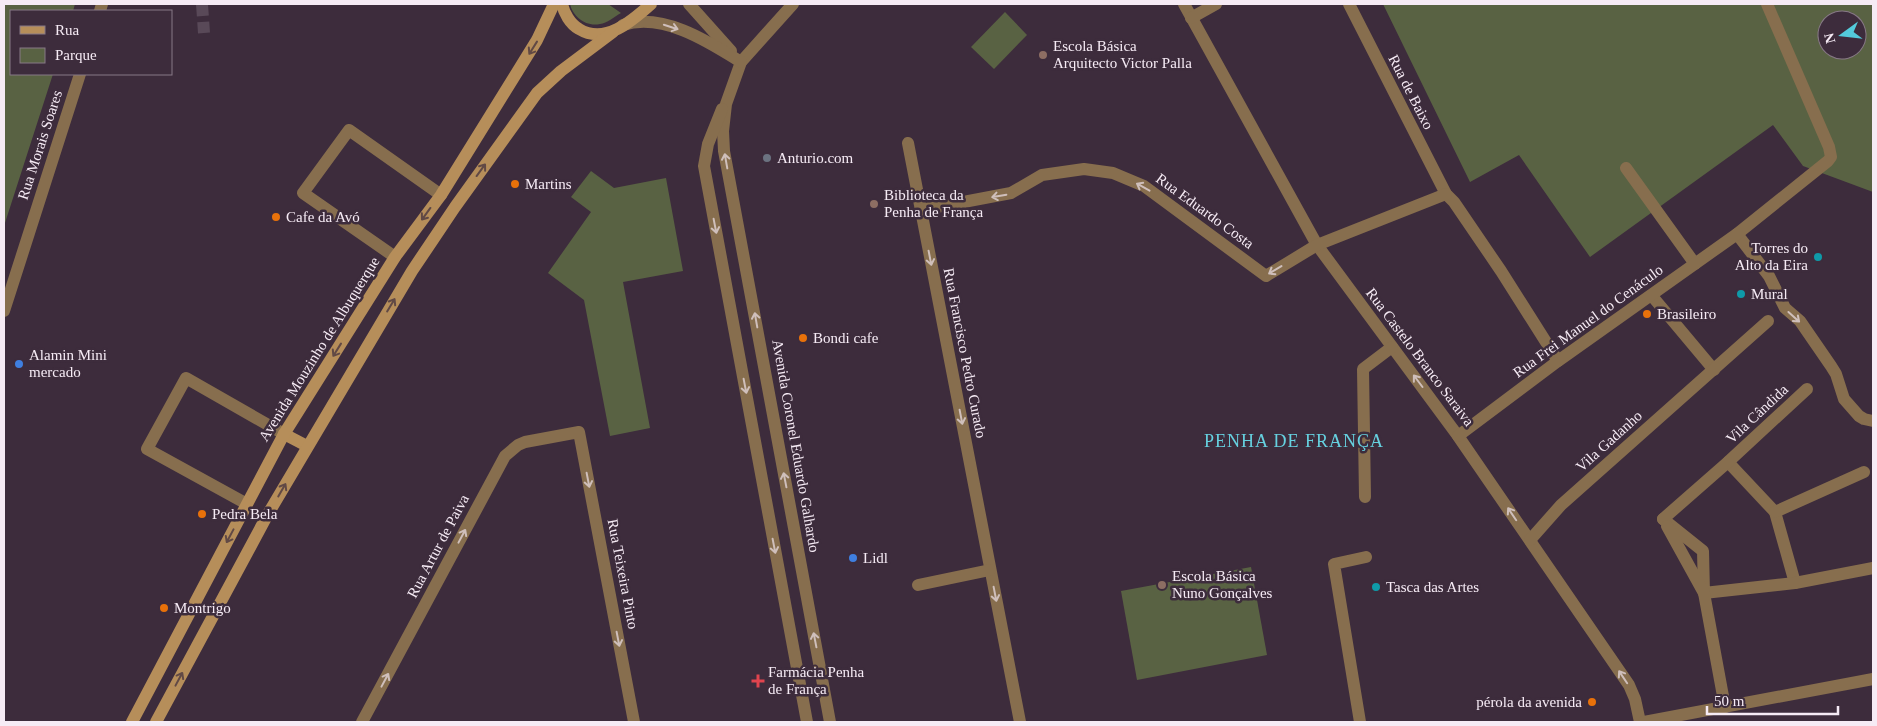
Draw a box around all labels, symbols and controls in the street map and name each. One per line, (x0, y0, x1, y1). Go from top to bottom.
legend (10, 10, 172, 75)
north arrow (1817, 10, 1867, 60)
text: Rua (55, 22, 80, 38)
one-way arrow (663, 23, 679, 33)
text: N (1821, 31, 1838, 45)
place label: Escola Básica Arquitecto Victor Palla (1053, 38, 1192, 71)
one-way arrow (527, 40, 537, 54)
text: Parque (55, 47, 97, 63)
marker: Escola Básica Arquitecto Victor Palla (1037, 49, 1049, 61)
street label: Rua de Baixo (1385, 52, 1437, 132)
street label: Rua Morais Soares (15, 88, 65, 202)
place label: Anturio.com (777, 150, 854, 166)
marker: Anturio.com (761, 152, 773, 164)
one-way arrow (721, 153, 730, 169)
one-way arrow (476, 164, 487, 177)
street label: Rua Eduardo Costa (1153, 170, 1257, 252)
place label: Martins (525, 176, 572, 192)
marker: Martins (509, 178, 521, 190)
one-way arrow (1136, 182, 1151, 192)
place label: Biblioteca da Penha de França (884, 187, 983, 220)
one-way arrow (991, 191, 1007, 201)
marker: Biblioteca da Penha de França (868, 198, 880, 210)
one-way arrow (421, 207, 431, 221)
place label: Cafe da Avó (286, 209, 360, 225)
marker: Cafe da Avó (270, 211, 282, 223)
one-way arrow (710, 218, 720, 234)
place label: Torres do Alto da Eira (1735, 240, 1808, 273)
one-way arrow (926, 249, 935, 265)
marker: Torres do Alto da Eira (1812, 251, 1824, 263)
street label: Avenida Mouzinho de Albuquerque (255, 254, 383, 444)
street label: Rua Frei Manuel do Cenáculo (1510, 261, 1666, 381)
one-way arrow (1268, 265, 1283, 275)
street label: Rua Francisco Pedro Curado (941, 267, 989, 439)
street label: Rua Castelo Branco Saraiva (1363, 285, 1477, 429)
place label: Mural (1751, 286, 1788, 302)
marker: Mural (1735, 288, 1747, 300)
one-way arrow (387, 299, 397, 313)
place label: Brasileiro (1657, 306, 1716, 322)
marker: Brasileiro (1641, 308, 1653, 320)
one-way arrow (1788, 311, 1801, 323)
one-way arrow (750, 313, 760, 329)
place label: Bondi cafe (813, 330, 879, 346)
marker: Bondi cafe (797, 332, 809, 344)
street label: Avenida Coronel Eduardo Galhardo (769, 338, 823, 554)
one-way arrow (332, 342, 342, 356)
place label: Alamin Mini mercado (29, 347, 107, 380)
marker: Alamin Mini mercado (13, 358, 25, 370)
one-way arrow (1413, 375, 1424, 388)
one-way arrow (740, 377, 750, 393)
street label: Vila Cândida (1723, 381, 1791, 447)
street label: Vila Gadanho (1573, 407, 1645, 475)
one-way arrow (957, 409, 966, 425)
district label: PENHA DE FRANÇA (1204, 431, 1384, 451)
one-way arrow (584, 471, 594, 487)
one-way arrow (780, 473, 790, 489)
one-way arrow (277, 484, 287, 498)
street label: Rua Artur de Paiva (404, 491, 472, 600)
place label: Pedra Bela (212, 506, 278, 522)
one-way arrow (1507, 507, 1517, 521)
marker: Pedra Bela (196, 508, 208, 520)
street label: Rua Teixeira Pinto (604, 518, 642, 630)
one-way arrow (225, 528, 234, 543)
one-way arrow (458, 529, 467, 544)
one-way arrow (770, 537, 780, 553)
place label: Lidl (863, 550, 888, 566)
marker: Lidl (847, 552, 859, 564)
place label: Escola Básica Nuno Gonçalves (1172, 568, 1273, 601)
marker: Escola Básica Nuno Gonçalves (1156, 579, 1168, 591)
place label: Tasca das Artes (1386, 579, 1479, 595)
marker: Tasca das Artes (1370, 581, 1382, 593)
one-way arrow (991, 586, 1000, 602)
place label: Montrigo (174, 600, 231, 616)
marker: Montrigo (158, 602, 170, 614)
one-way arrow (614, 631, 624, 647)
one-way arrow (810, 632, 820, 648)
place label: Farmácia Penha de França (768, 664, 865, 697)
one-way arrow (1618, 670, 1628, 684)
one-way arrow (380, 672, 390, 687)
one-way arrow (175, 673, 185, 687)
marker: Farmácia Penha de França (752, 675, 764, 687)
scale bar (1707, 684, 1838, 716)
text: 50 m (1714, 693, 1745, 709)
place label: pérola da avenida (1476, 694, 1582, 710)
marker: pérola da avenida (1586, 696, 1598, 708)

